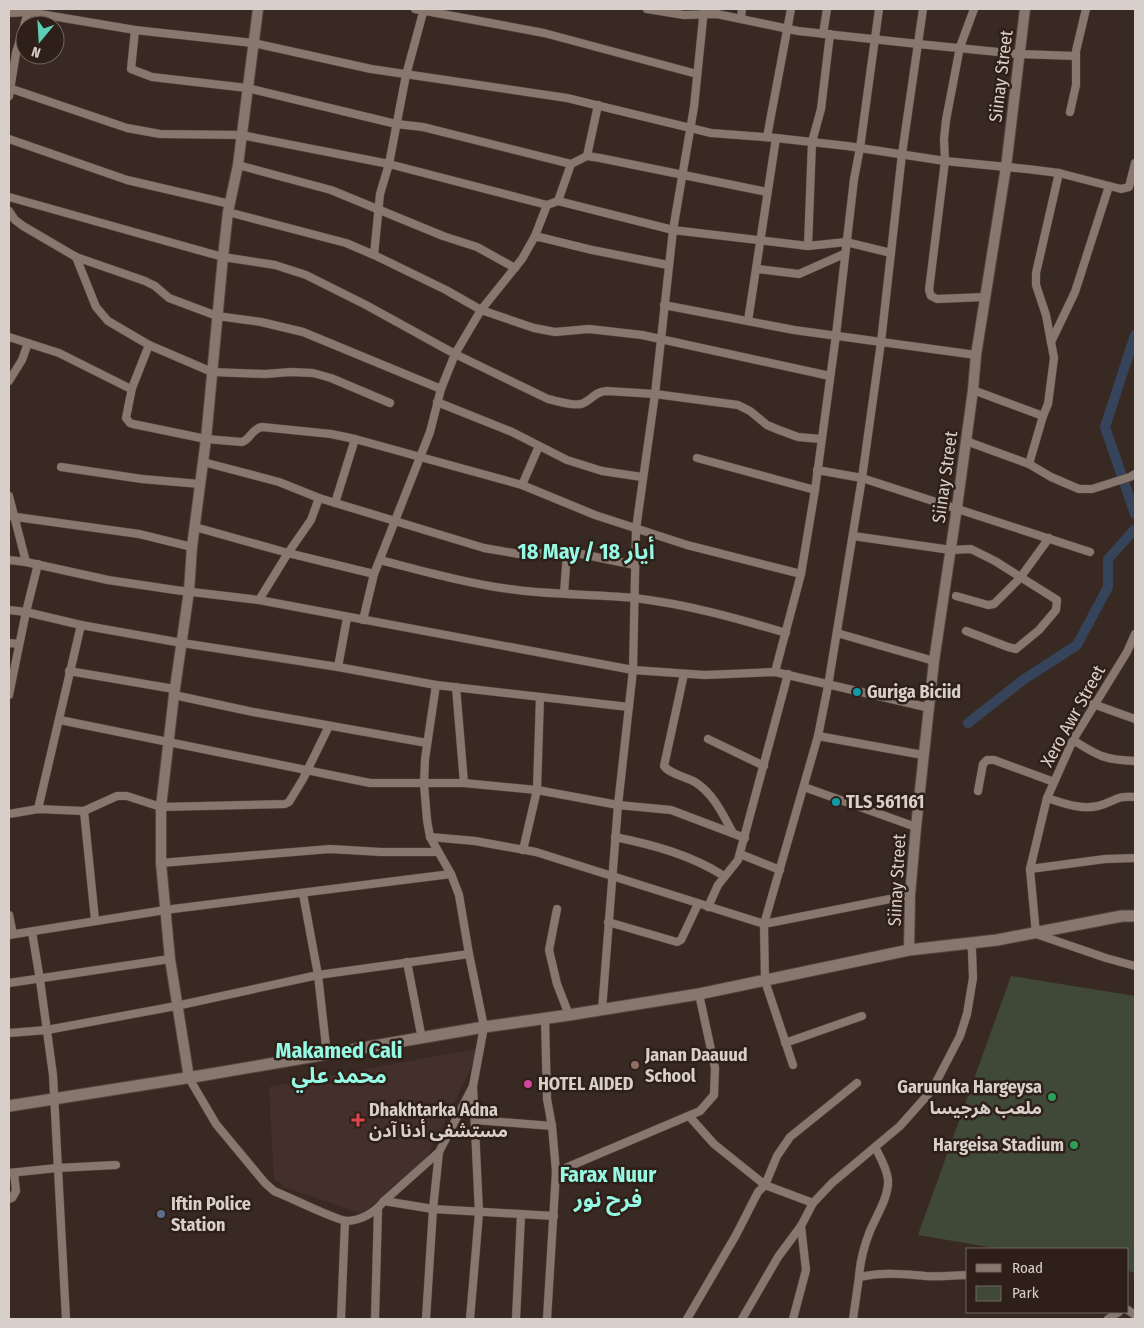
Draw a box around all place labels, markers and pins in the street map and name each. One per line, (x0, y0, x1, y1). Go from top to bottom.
place label: Guriga Biciid (867, 681, 961, 703)
marker: Guriga Biciid (851, 686, 863, 698)
place label: TLS 561161 (846, 791, 924, 813)
marker: TLS 561161 (830, 796, 842, 808)
place label: Janan Daauud School (644, 1044, 748, 1087)
marker: Janan Daauud School (629, 1059, 641, 1071)
place label: HOTEL AIDED (538, 1073, 634, 1095)
place label: Garuunka Hargeysa ملعب هرجيسا (897, 1076, 1042, 1119)
marker: HOTEL AIDED (522, 1078, 534, 1090)
marker: Garuunka Hargeysa ملعب هرجيسا (1046, 1091, 1058, 1103)
place label: Dhakhtarka Adna مستشفى أدنا آدن (369, 1099, 508, 1142)
marker: Dhakhtarka Adna مستشفى أدنا آدن (351, 1113, 365, 1127)
place label: Hargeisa Stadium (933, 1134, 1064, 1156)
marker: Hargeisa Stadium (1068, 1139, 1080, 1151)
place label: Iftin Police Station (171, 1193, 251, 1236)
marker: Iftin Police Station (155, 1208, 167, 1220)

